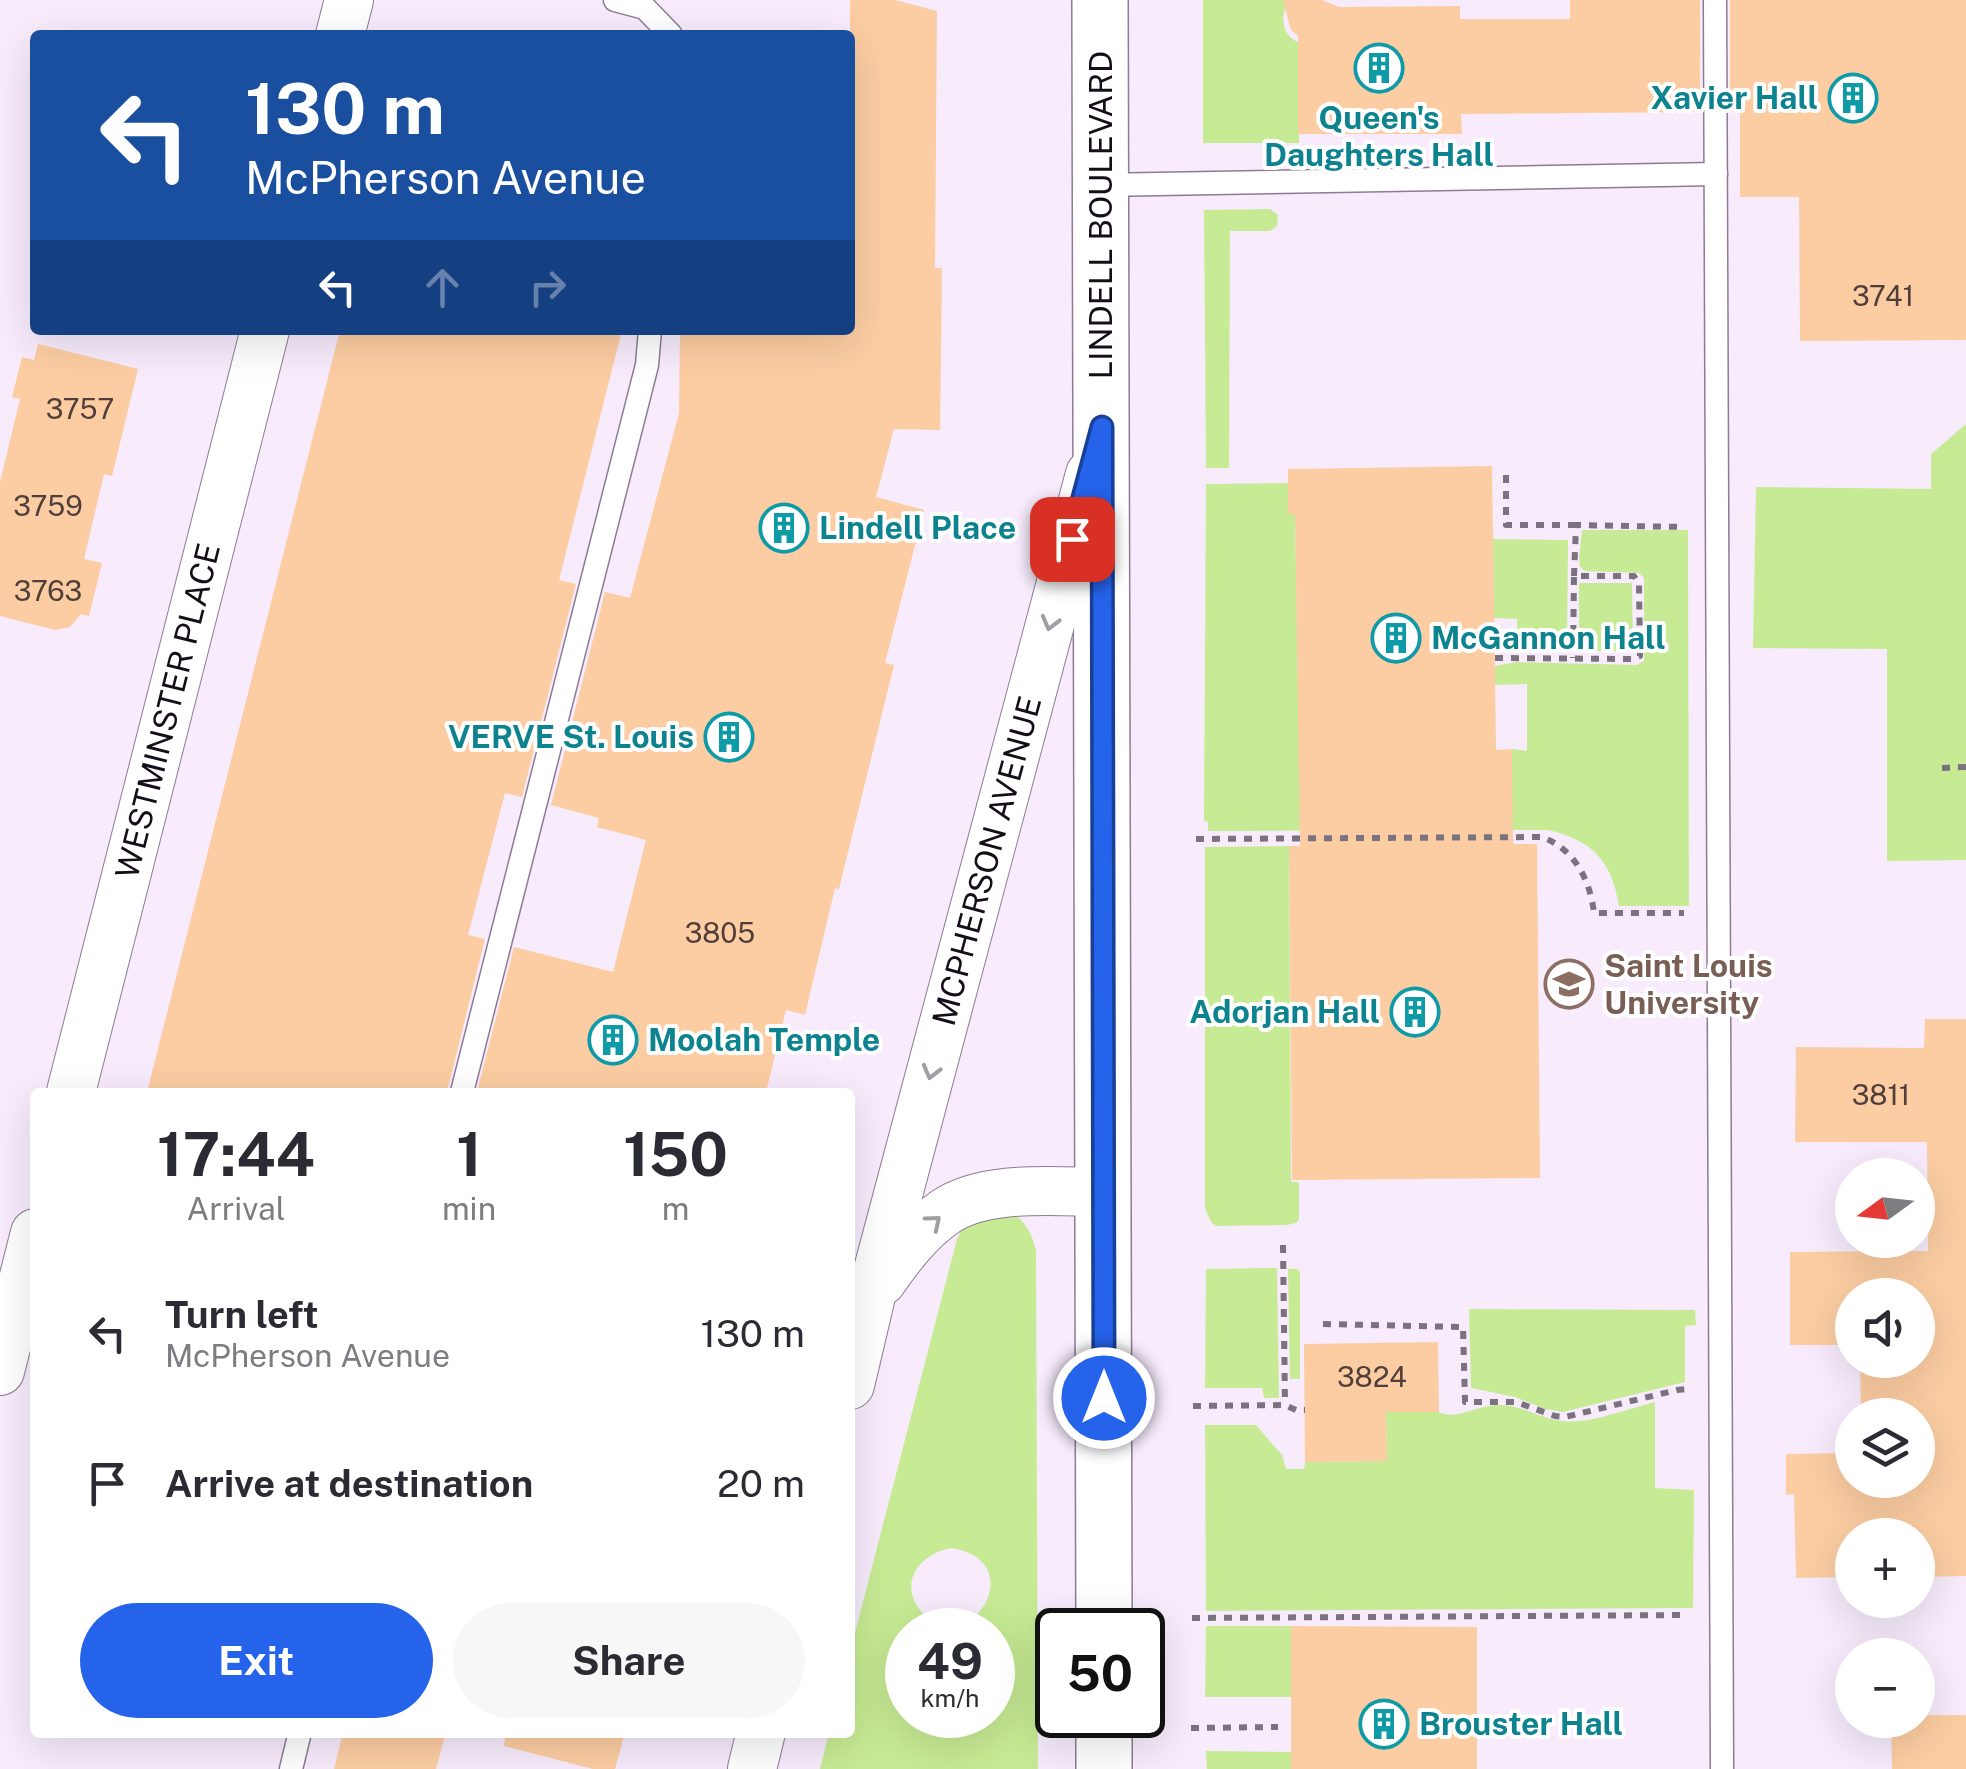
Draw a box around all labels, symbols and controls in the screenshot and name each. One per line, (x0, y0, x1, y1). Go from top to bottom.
building icon: Queen's Daughters Hall (1353, 42, 1405, 94)
street label: LINDELL BOULEVARD (1082, 51, 1119, 379)
text: 130 m (245, 67, 445, 150)
icon: left (80, 70, 210, 200)
building icon: Xavier Hall (1827, 72, 1879, 124)
place label: Xavier Hall (1650, 79, 1818, 116)
place label: Queen's Daughters Hall (1264, 99, 1494, 173)
text: McPherson Avenue (245, 151, 646, 204)
icon: left (310, 260, 365, 315)
icon: ahead (415, 260, 470, 315)
icon: right (520, 260, 575, 315)
house number: 3741 (1852, 279, 1914, 312)
house number: 3757 (46, 392, 114, 425)
house number: 3759 (13, 489, 83, 522)
pin (1030, 497, 1115, 582)
building icon: Lindell Place (758, 502, 810, 554)
place label: Lindell Place (819, 509, 1016, 546)
icon: arrive (1045, 512, 1100, 567)
street label: WESTMINSTER PLACE (108, 539, 227, 882)
house number: 3763 (14, 574, 82, 607)
building icon: McGannon Hall (1370, 612, 1422, 664)
one-way arrow (1041, 613, 1062, 631)
place label: McGannon Hall (1431, 619, 1666, 656)
street label: MCPHERSON AVENUE (925, 692, 1048, 1030)
building icon: VERVE St. Louis (703, 711, 755, 763)
place label: VERVE St. Louis (448, 718, 694, 755)
house number: 3805 (685, 916, 755, 949)
place label: Saint Louis University (1604, 947, 1773, 1021)
school or university icon: Saint Louis University (1543, 958, 1595, 1010)
building icon: Adorjan Hall (1389, 986, 1441, 1038)
place label: Adorjan Hall (1189, 993, 1380, 1030)
building icon: Moolah Temple (587, 1014, 639, 1066)
place label: Moolah Temple (648, 1021, 880, 1058)
one-way arrow (922, 1063, 943, 1080)
house number: 3811 (1852, 1078, 1910, 1111)
text: 17:44 (157, 1119, 315, 1190)
text: 1 (456, 1119, 482, 1190)
text: 150 (623, 1119, 728, 1190)
north arrow (1835, 1158, 1935, 1258)
map controls (1835, 1158, 1935, 1738)
text: Arrival (187, 1190, 285, 1227)
text: min (442, 1190, 496, 1227)
text: m (662, 1190, 689, 1227)
one-way arrow (923, 1216, 941, 1234)
button: sound (1835, 1278, 1935, 1378)
text: Turn left (165, 1292, 319, 1337)
icon: left (80, 1306, 135, 1361)
text: 130 m (700, 1311, 805, 1356)
text: McPherson Avenue (165, 1337, 450, 1374)
position arrow (1052, 1346, 1156, 1450)
house number: 3824 (1337, 1360, 1407, 1393)
button: layers (1835, 1398, 1935, 1498)
icon: arrive (80, 1456, 135, 1511)
text: Arrive at destination (165, 1461, 533, 1506)
text: 20 m (717, 1461, 805, 1506)
button: + (1835, 1518, 1935, 1618)
button: Exit (80, 1603, 433, 1718)
button: Share (453, 1603, 805, 1718)
speed limit sign: 50 (1035, 1608, 1165, 1738)
text: 49 (917, 1631, 983, 1690)
button: − (1835, 1638, 1935, 1738)
text: km/h (921, 1683, 979, 1713)
building icon: Brouster Hall (1358, 1698, 1410, 1750)
place label: Brouster Hall (1419, 1705, 1623, 1742)

